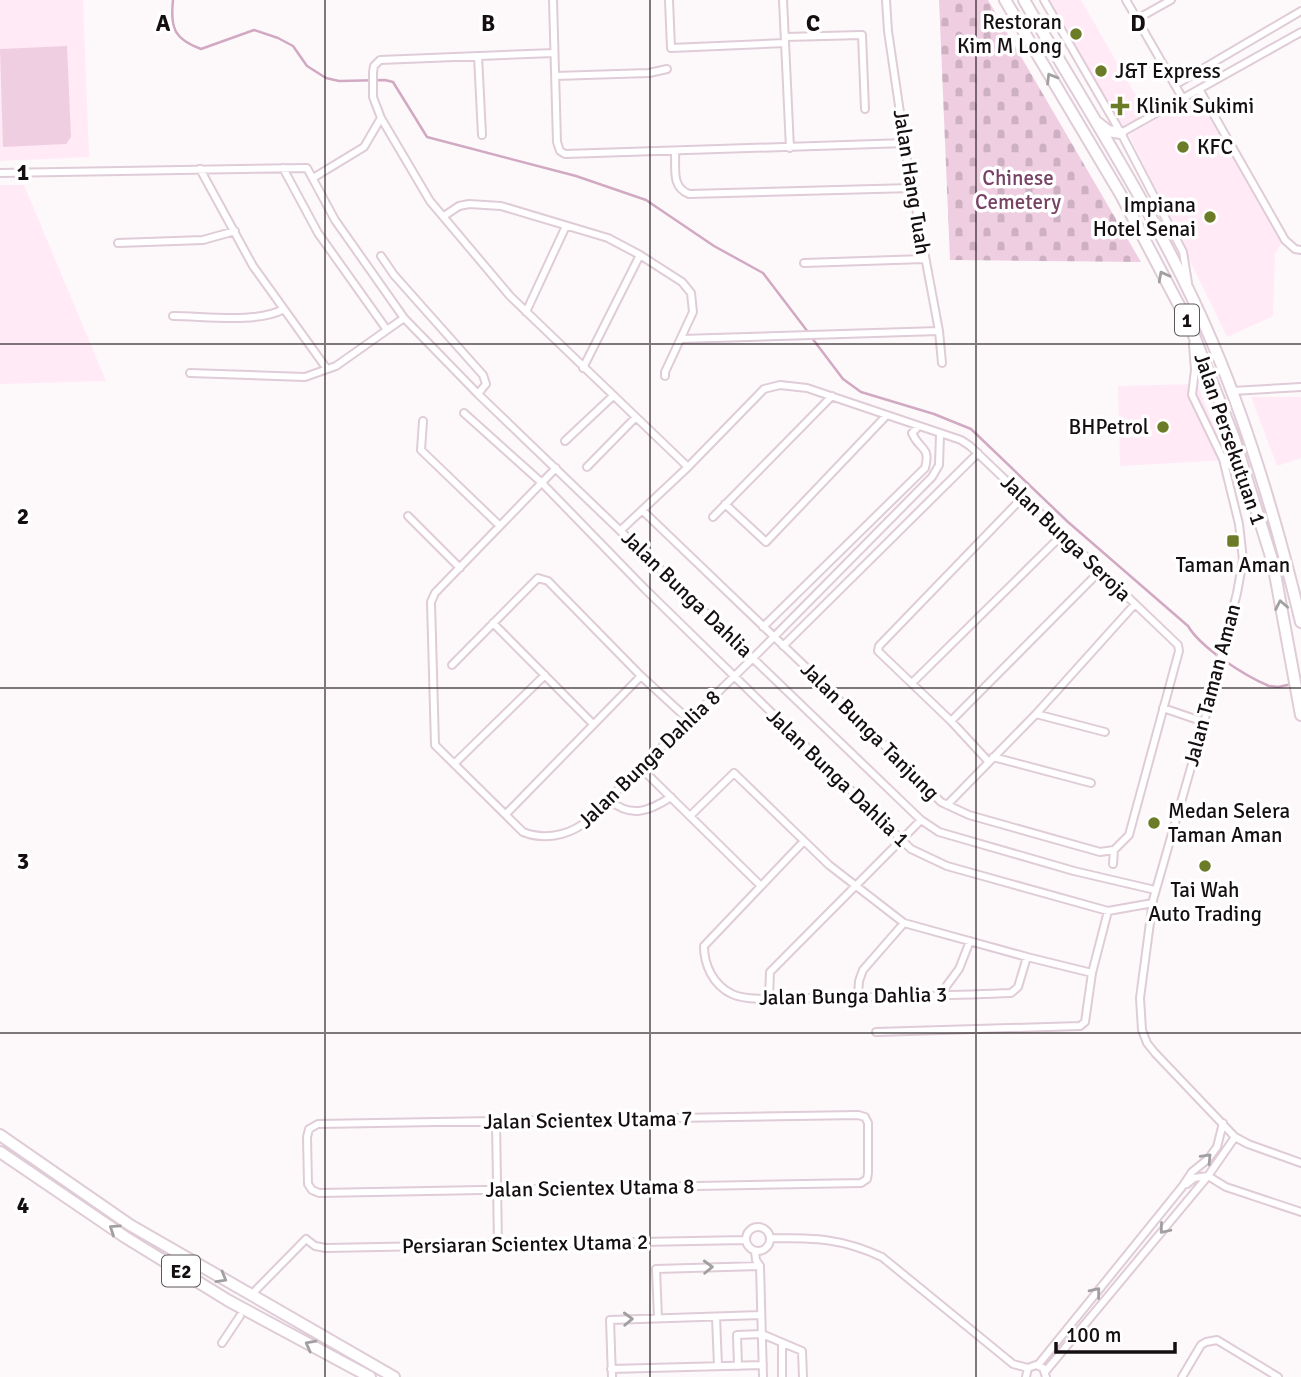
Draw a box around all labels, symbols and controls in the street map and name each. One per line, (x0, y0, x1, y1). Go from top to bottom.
text: A (156, 9, 171, 38)
text: B (481, 9, 495, 38)
text: C (806, 9, 820, 38)
place label: Restoran Kim M Long (957, 9, 1062, 59)
text: D (1130, 9, 1146, 38)
marker: Restoran Kim M Long (1068, 26, 1084, 42)
place label: J&T Express (1115, 58, 1221, 84)
marker: J&T Express (1093, 63, 1109, 79)
one-way arrow (1047, 73, 1060, 86)
place label: Klinik Sukimi (1136, 93, 1254, 119)
marker: Klinik Sukimi (1110, 96, 1130, 116)
street label: Jalan Hang Tuah (888, 108, 936, 256)
place label: KFC (1197, 134, 1233, 160)
marker: KFC (1175, 139, 1191, 155)
text: 1 (17, 158, 29, 187)
park label: Chinese Cemetery (975, 165, 1061, 215)
place label: Impiana Hotel Senai (1093, 192, 1196, 242)
marker: Impiana Hotel Senai (1202, 209, 1218, 225)
one-way arrow (1158, 271, 1172, 284)
road number: 1 (1175, 304, 1199, 336)
street label: Jalan Persekutuan 1 (1188, 350, 1272, 528)
place label: BHPetrol (1069, 414, 1149, 440)
marker: BHPetrol (1155, 419, 1171, 435)
street label: Jalan Bunga Seroja (995, 469, 1137, 607)
text: 2 (17, 502, 29, 531)
street label: Jalan Bunga Dahlia (616, 525, 758, 663)
marker: Taman Aman (1225, 533, 1241, 549)
place label: Taman Aman (1176, 552, 1290, 578)
one-way arrow (1274, 599, 1289, 611)
street label: Jalan Taman Aman (1178, 601, 1246, 769)
street label: Jalan Bunga Tanjung (795, 656, 945, 806)
street label: Jalan Bunga Dahlia 8 (572, 684, 726, 834)
street label: Jalan Bunga Dahlia 1 (761, 703, 915, 853)
place label: Medan Selera Taman Aman (1168, 798, 1290, 848)
marker: Medan Selera Taman Aman (1146, 815, 1162, 831)
text: 3 (17, 847, 29, 876)
marker: Tai Wah Auto Trading (1197, 858, 1213, 874)
place label: Tai Wah Auto Trading (1148, 877, 1262, 927)
street label: Jalan Bunga Dahlia 3 (759, 981, 947, 1011)
street label: Jalan Scientex Utama 7 (483, 1105, 693, 1135)
one-way arrow (1199, 1153, 1212, 1166)
street label: Jalan Scientex Utama 8 (485, 1173, 695, 1203)
text: 4 (17, 1191, 29, 1220)
one-way arrow (1160, 1220, 1172, 1233)
one-way arrow (108, 1224, 121, 1237)
street label: Persiaran Scientex Utama 2 (402, 1229, 648, 1259)
road number: E2 (162, 1256, 200, 1287)
one-way arrow (703, 1259, 714, 1275)
one-way arrow (214, 1270, 227, 1283)
one-way arrow (1088, 1288, 1100, 1301)
scale bar (1056, 1310, 1175, 1354)
one-way arrow (623, 1312, 634, 1327)
text: 100 m (1066, 1322, 1121, 1348)
one-way arrow (304, 1339, 317, 1353)

